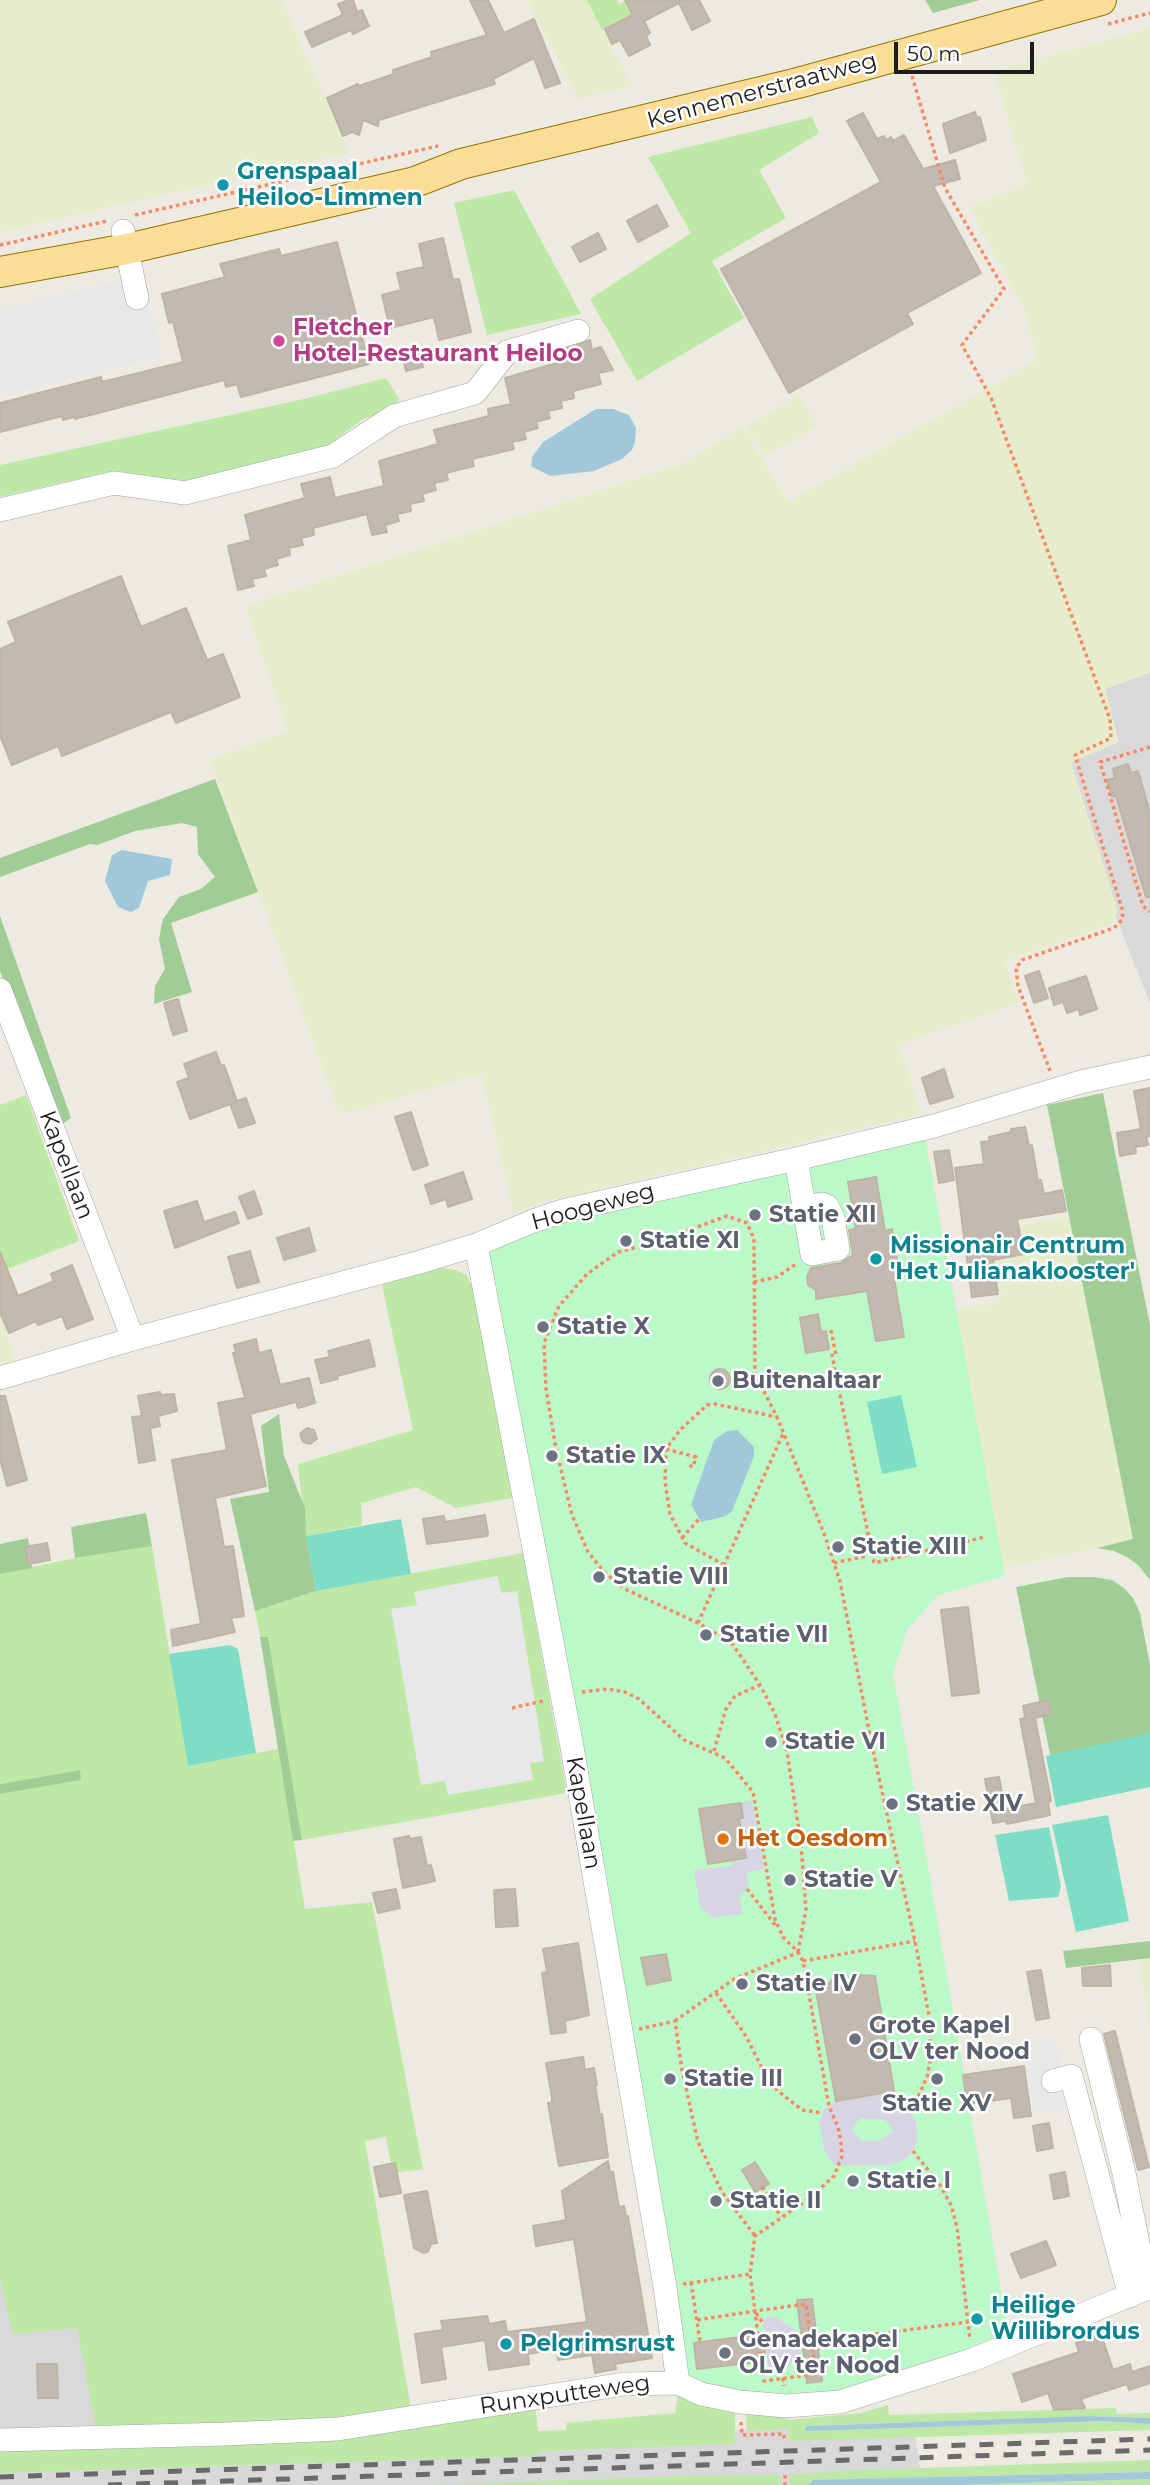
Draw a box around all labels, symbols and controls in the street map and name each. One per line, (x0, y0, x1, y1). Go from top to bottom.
scale bar (898, 28, 1038, 72)
text: 50 m (907, 41, 961, 66)
street label: Kennemerstraatweg (644, 47, 880, 135)
place label: Grenspaal Heiloo-Limmen (237, 158, 423, 212)
marker: Grenspaal Heiloo-Limmen (215, 177, 231, 193)
place label: Fletcher Hotel-Restaurant Heiloo (293, 314, 582, 368)
marker: Fletcher Hotel-Restaurant Heiloo (271, 333, 287, 349)
street label: Kapellaan (33, 1107, 99, 1223)
street label: Hoogeweg (528, 1177, 658, 1237)
place label: Statie XII (769, 1201, 876, 1229)
marker: Statie XII (747, 1207, 763, 1223)
place label: Statie XI (640, 1227, 740, 1255)
place label: Missionair Centrum 'Het Julianaklooster' (890, 1232, 1135, 1286)
marker: Statie XI (618, 1233, 634, 1249)
marker: Missionair Centrum 'Het Julianaklooster' (868, 1251, 884, 1267)
place label: Statie X (557, 1313, 650, 1341)
marker: Statie X (535, 1319, 551, 1335)
place label: Buitenaltaar (732, 1367, 881, 1395)
marker: Buitenaltaar (710, 1373, 726, 1389)
place label: Statie IX (566, 1442, 666, 1470)
marker: Statie IX (544, 1448, 560, 1464)
place label: Statie XIII (852, 1533, 967, 1561)
marker: Statie XIII (830, 1539, 846, 1555)
place label: Statie VIII (613, 1563, 729, 1591)
marker: Statie VIII (591, 1569, 607, 1585)
place label: Statie VII (720, 1621, 828, 1649)
marker: Statie VII (698, 1627, 714, 1643)
place label: Statie VI (785, 1728, 886, 1756)
marker: Statie VI (763, 1734, 779, 1750)
street label: Kapellaan (559, 1754, 607, 1872)
place label: Statie XIV (906, 1790, 1023, 1818)
marker: Statie XIV (884, 1796, 900, 1812)
place label: Het Oesdom (737, 1825, 888, 1853)
marker: Het Oesdom (715, 1831, 731, 1847)
place label: Statie V (804, 1866, 898, 1894)
marker: Statie V (782, 1872, 798, 1888)
place label: Statie IV (756, 1970, 857, 1998)
marker: Statie IV (734, 1976, 750, 1992)
place label: Grote Kapel OLV ter Nood (869, 2012, 1030, 2066)
marker: Grote Kapel OLV ter Nood (847, 2031, 863, 2047)
place label: Statie III (684, 2065, 783, 2093)
marker: Statie III (662, 2071, 678, 2087)
marker: Statie XV (929, 2071, 945, 2087)
place label: Statie XV (882, 2090, 992, 2118)
place label: Statie I (867, 2167, 951, 2195)
marker: Statie I (845, 2173, 861, 2189)
place label: Statie II (730, 2187, 821, 2215)
marker: Statie II (708, 2193, 724, 2209)
place label: Heilige Willibrordus (991, 2292, 1140, 2346)
marker: Heilige Willibrordus (969, 2311, 985, 2327)
place label: Genadekapel OLV ter Nood (739, 2326, 900, 2380)
place label: Pelgrimsrust (520, 2330, 675, 2358)
marker: Pelgrimsrust (498, 2336, 514, 2352)
marker: Genadekapel OLV ter Nood (717, 2345, 733, 2361)
street label: Runxputteweg (478, 2369, 652, 2421)

